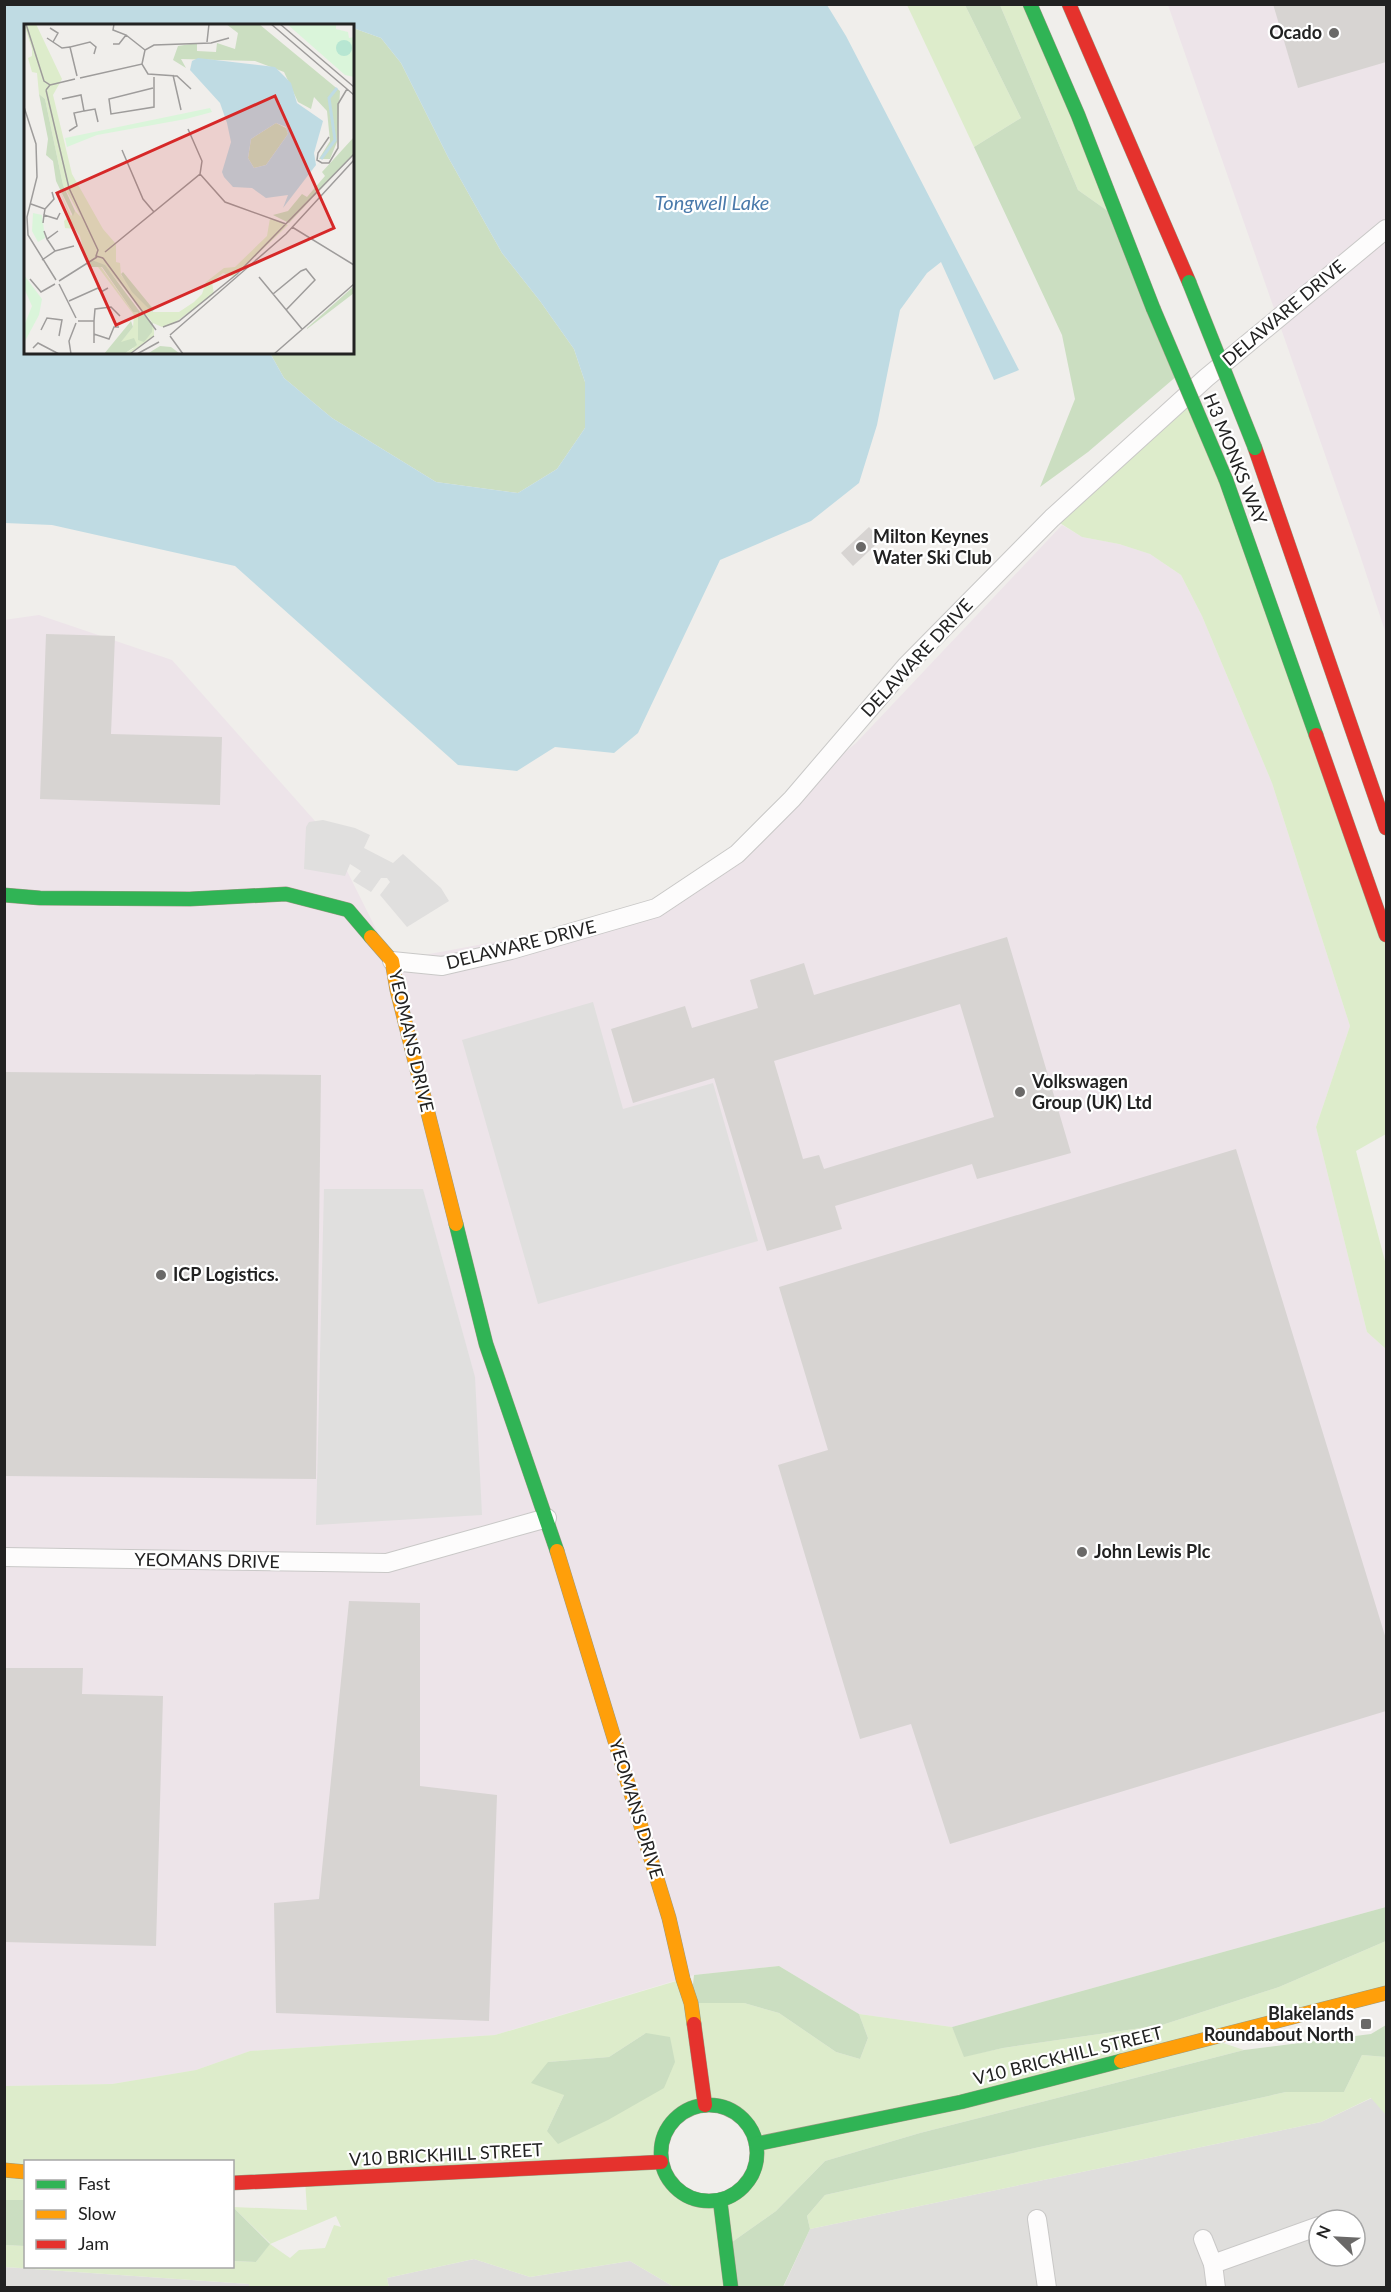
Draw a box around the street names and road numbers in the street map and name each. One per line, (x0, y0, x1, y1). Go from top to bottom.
street label: DELAWARE DRIVE (1217, 254, 1349, 370)
street label: H3 MONKS WAY (1200, 390, 1273, 528)
street label: DELAWARE DRIVE (856, 594, 977, 721)
street label: DELAWARE DRIVE (444, 915, 598, 973)
street label: YEOMANS DRIVE (385, 967, 439, 1114)
street label: YEOMANS DRIVE (134, 1548, 280, 1572)
street label: YEOMANS DRIVE (605, 1736, 669, 1881)
street label: V10 BRICKHILL STREET (971, 2021, 1165, 2089)
street label: V10 BRICKHILL STREET (348, 2138, 544, 2170)

